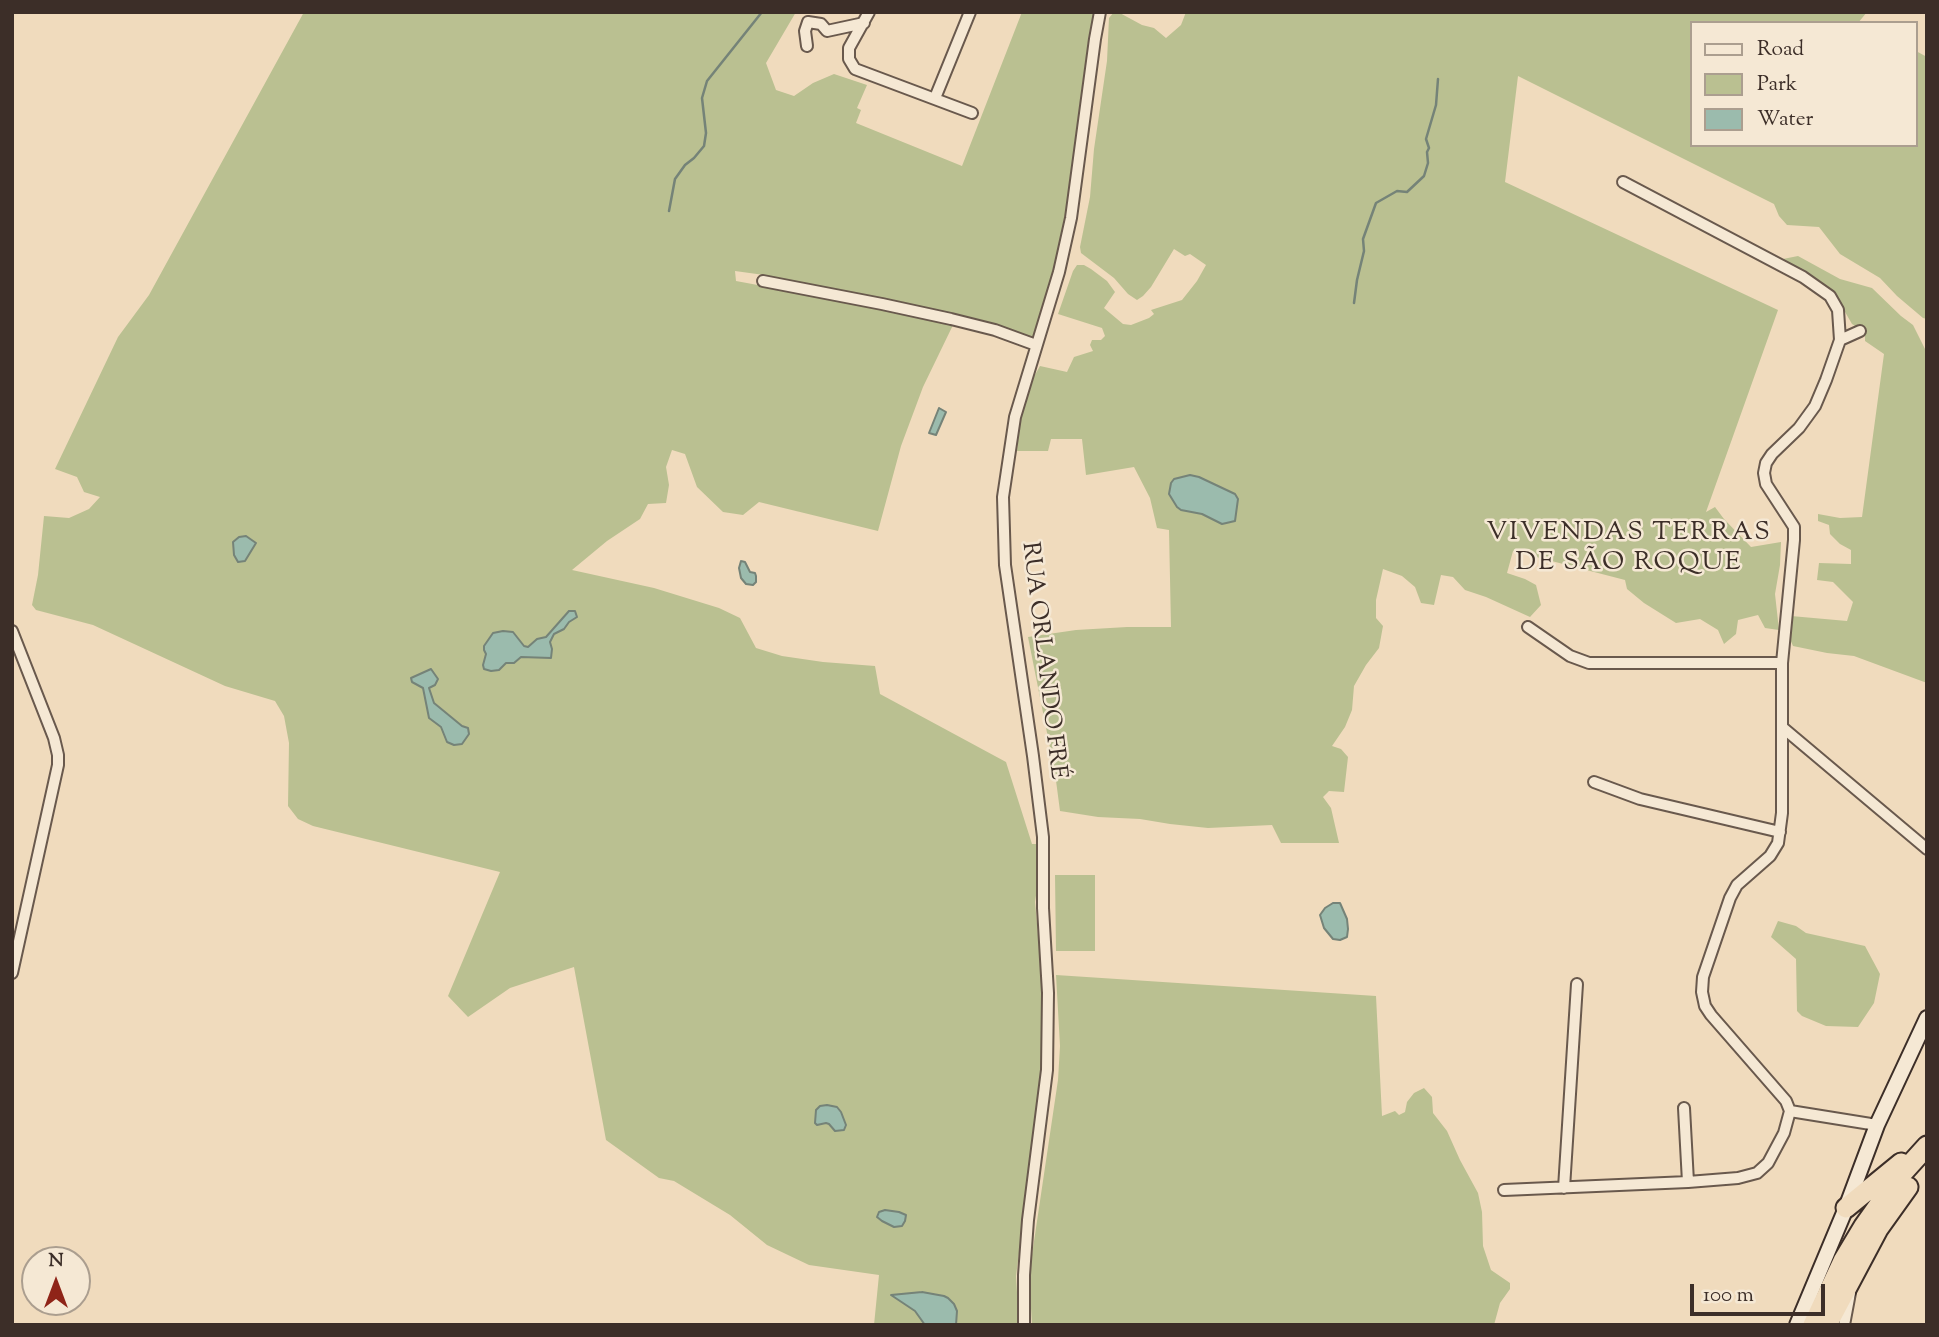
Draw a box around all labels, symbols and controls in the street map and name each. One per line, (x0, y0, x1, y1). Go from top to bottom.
legend (1690, 21, 1918, 147)
text: Road (1757, 35, 1804, 65)
text: Park (1757, 70, 1797, 100)
text: Water (1757, 105, 1813, 135)
district label: VIVENDAS TERRAS DE SÃO ROQUE (1488, 519, 1770, 580)
street label: RUA ORLANDO FRÉ (1013, 541, 1071, 781)
north arrow (21, 1246, 91, 1316)
text: N (48, 1248, 64, 1275)
scale bar (1694, 1270, 1829, 1314)
text: 100 m (1703, 1281, 1754, 1311)

